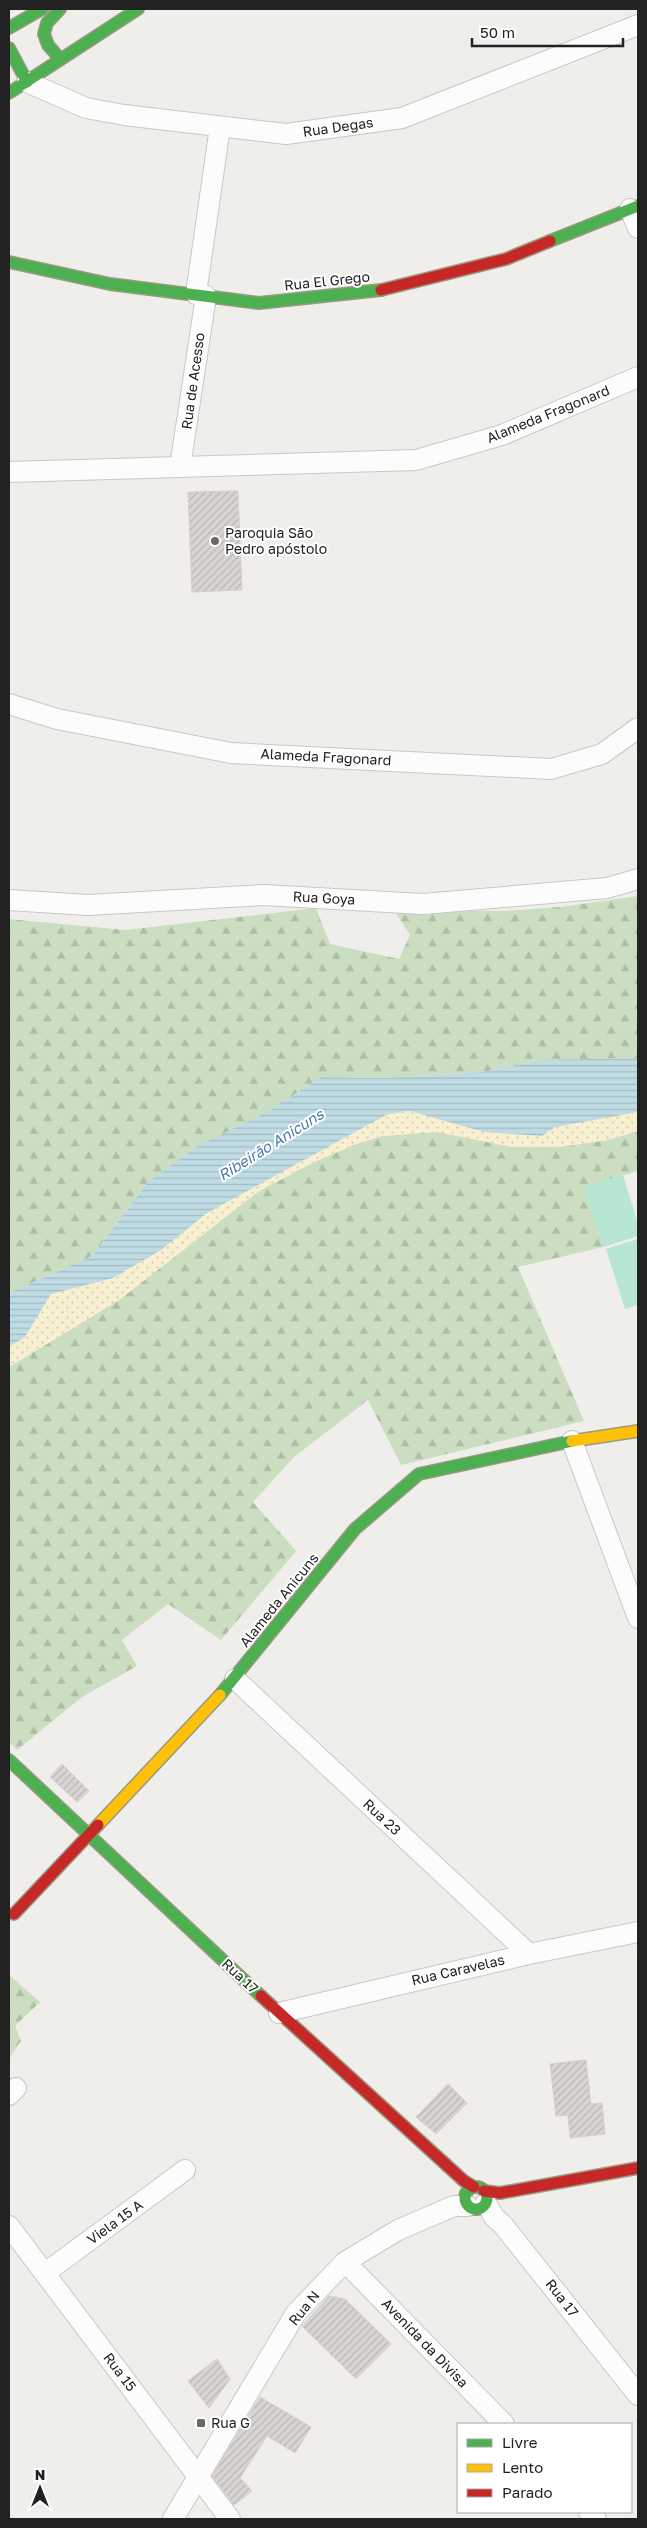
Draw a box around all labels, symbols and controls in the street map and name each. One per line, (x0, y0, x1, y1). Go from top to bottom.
scale bar (472, 15, 623, 47)
text: 50 m (480, 23, 515, 41)
street label: Rua Degas (302, 113, 374, 140)
street label: Rua El Grego (283, 268, 371, 293)
street label: Rua de Acesso (177, 331, 208, 430)
street label: Alameda Fragonard (484, 381, 612, 446)
place label: Paroquia São Pedro apóstolo (225, 524, 327, 557)
marker: Paroquia São Pedro apóstolo (209, 535, 221, 547)
street label: Alameda Fragonard (260, 745, 392, 768)
street label: Rua Goya (292, 887, 356, 908)
water label: Ribeirão Anicuns (214, 1104, 327, 1184)
street label: Alameda Anicuns (236, 1549, 322, 1650)
street label: Rua 23 (360, 1795, 405, 1838)
street label: Rua Caravelas (410, 1951, 506, 1988)
street label: Rua 17 (219, 1955, 262, 1997)
street label: Viela 15 A (83, 2195, 146, 2248)
street label: Rua 17 (542, 2275, 582, 2320)
street label: Rua N (284, 2287, 323, 2328)
street label: Avenida da Divisa (379, 2295, 472, 2391)
street label: Rua 15 (100, 2349, 140, 2394)
place label: Rua G (211, 2414, 250, 2431)
marker: Rua G (195, 2417, 207, 2429)
legend (457, 2423, 632, 2513)
text: Livre (502, 2433, 538, 2451)
text: Lento (502, 2458, 543, 2476)
north arrow (15, 2463, 65, 2513)
text: N (35, 2466, 45, 2483)
text: Parado (502, 2483, 553, 2501)

